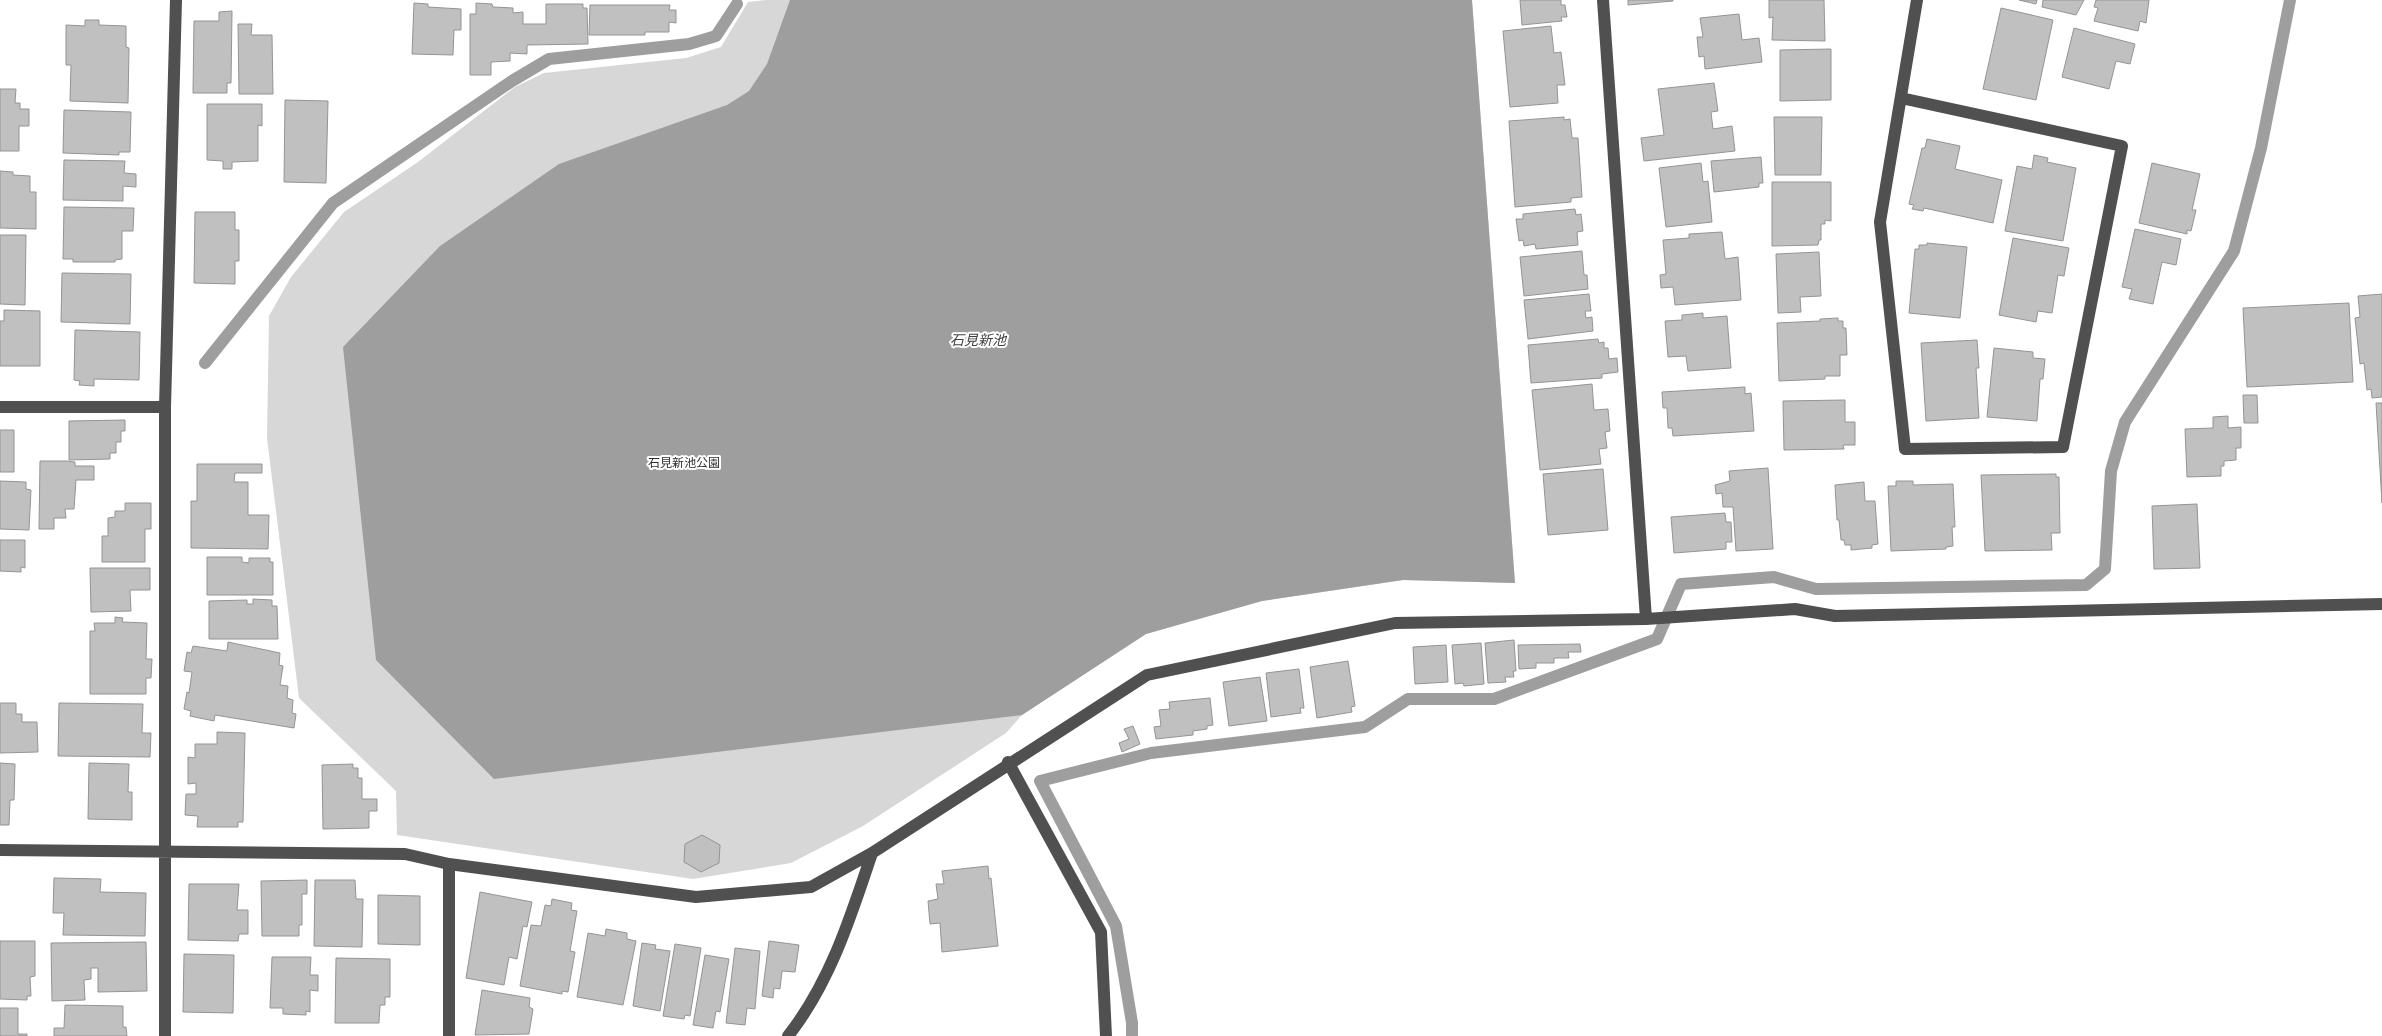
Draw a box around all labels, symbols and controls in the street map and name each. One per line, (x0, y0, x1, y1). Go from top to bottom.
water label: 石見新池 (950, 331, 1008, 351)
park label: 石見新池公園 (648, 455, 720, 472)

